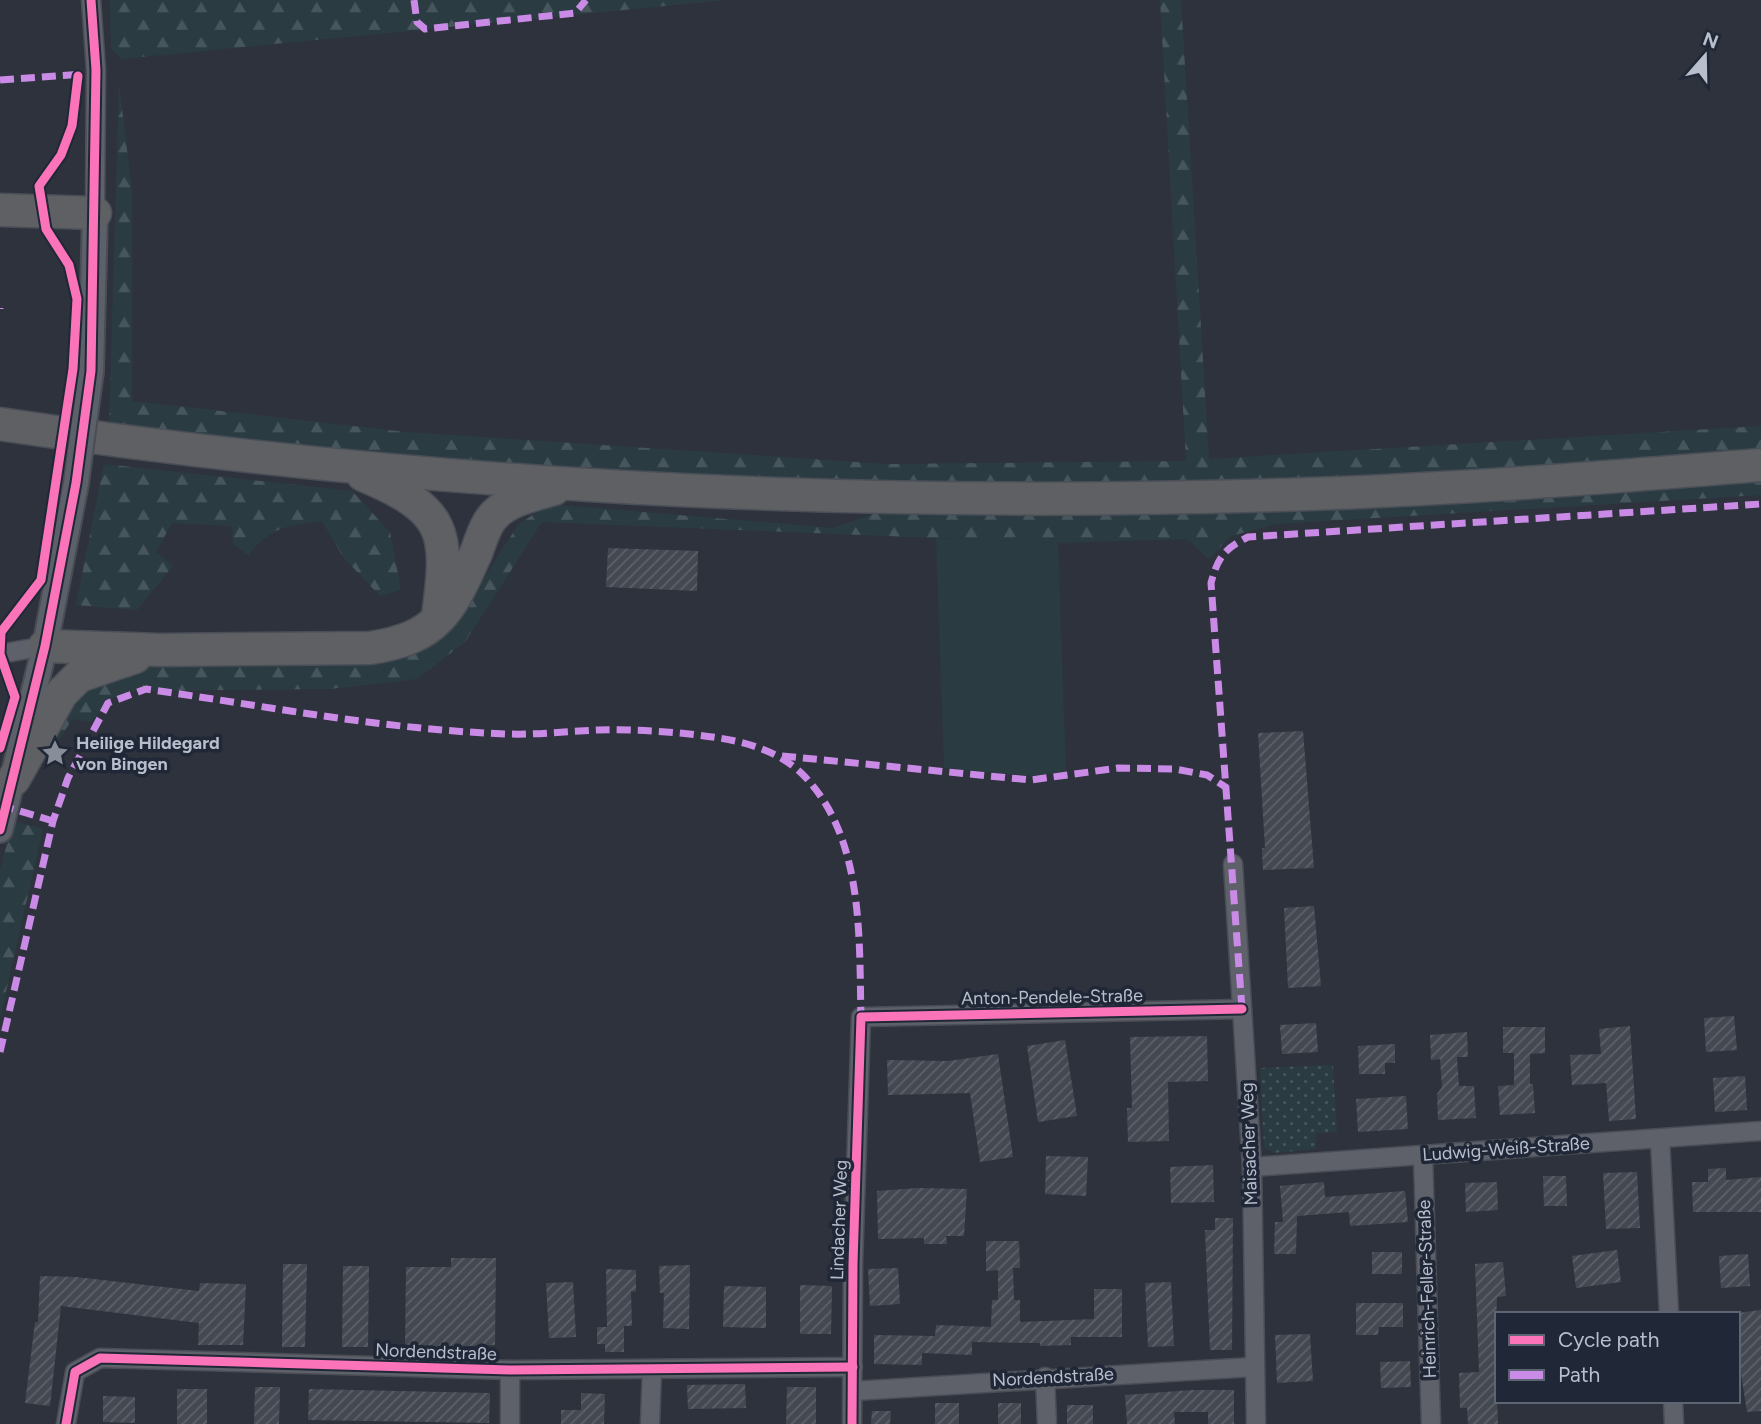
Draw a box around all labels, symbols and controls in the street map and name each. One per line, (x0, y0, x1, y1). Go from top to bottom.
north arrow (1670, 21, 1740, 91)
text: N (1700, 27, 1721, 54)
place label: Heilige Hildegard von Bingen (76, 732, 220, 775)
place icon: Heilige Hildegard von Bingen (40, 738, 70, 768)
street label: Anton-Pendele-Straße (961, 984, 1143, 1010)
street label: Maisacher Weg (1236, 1082, 1262, 1206)
street label: Ludwig-Weiß-Straße (1422, 1132, 1591, 1166)
street label: Lindacher Weg (826, 1159, 852, 1281)
street label: Heinrich-Feller-Straße (1413, 1199, 1441, 1379)
legend (1495, 1312, 1740, 1403)
text: Cycle path (1558, 1327, 1659, 1352)
street label: Nordendstraße (375, 1339, 497, 1365)
text: Path (1558, 1362, 1600, 1387)
street label: Nordendstraße (992, 1363, 1115, 1391)

